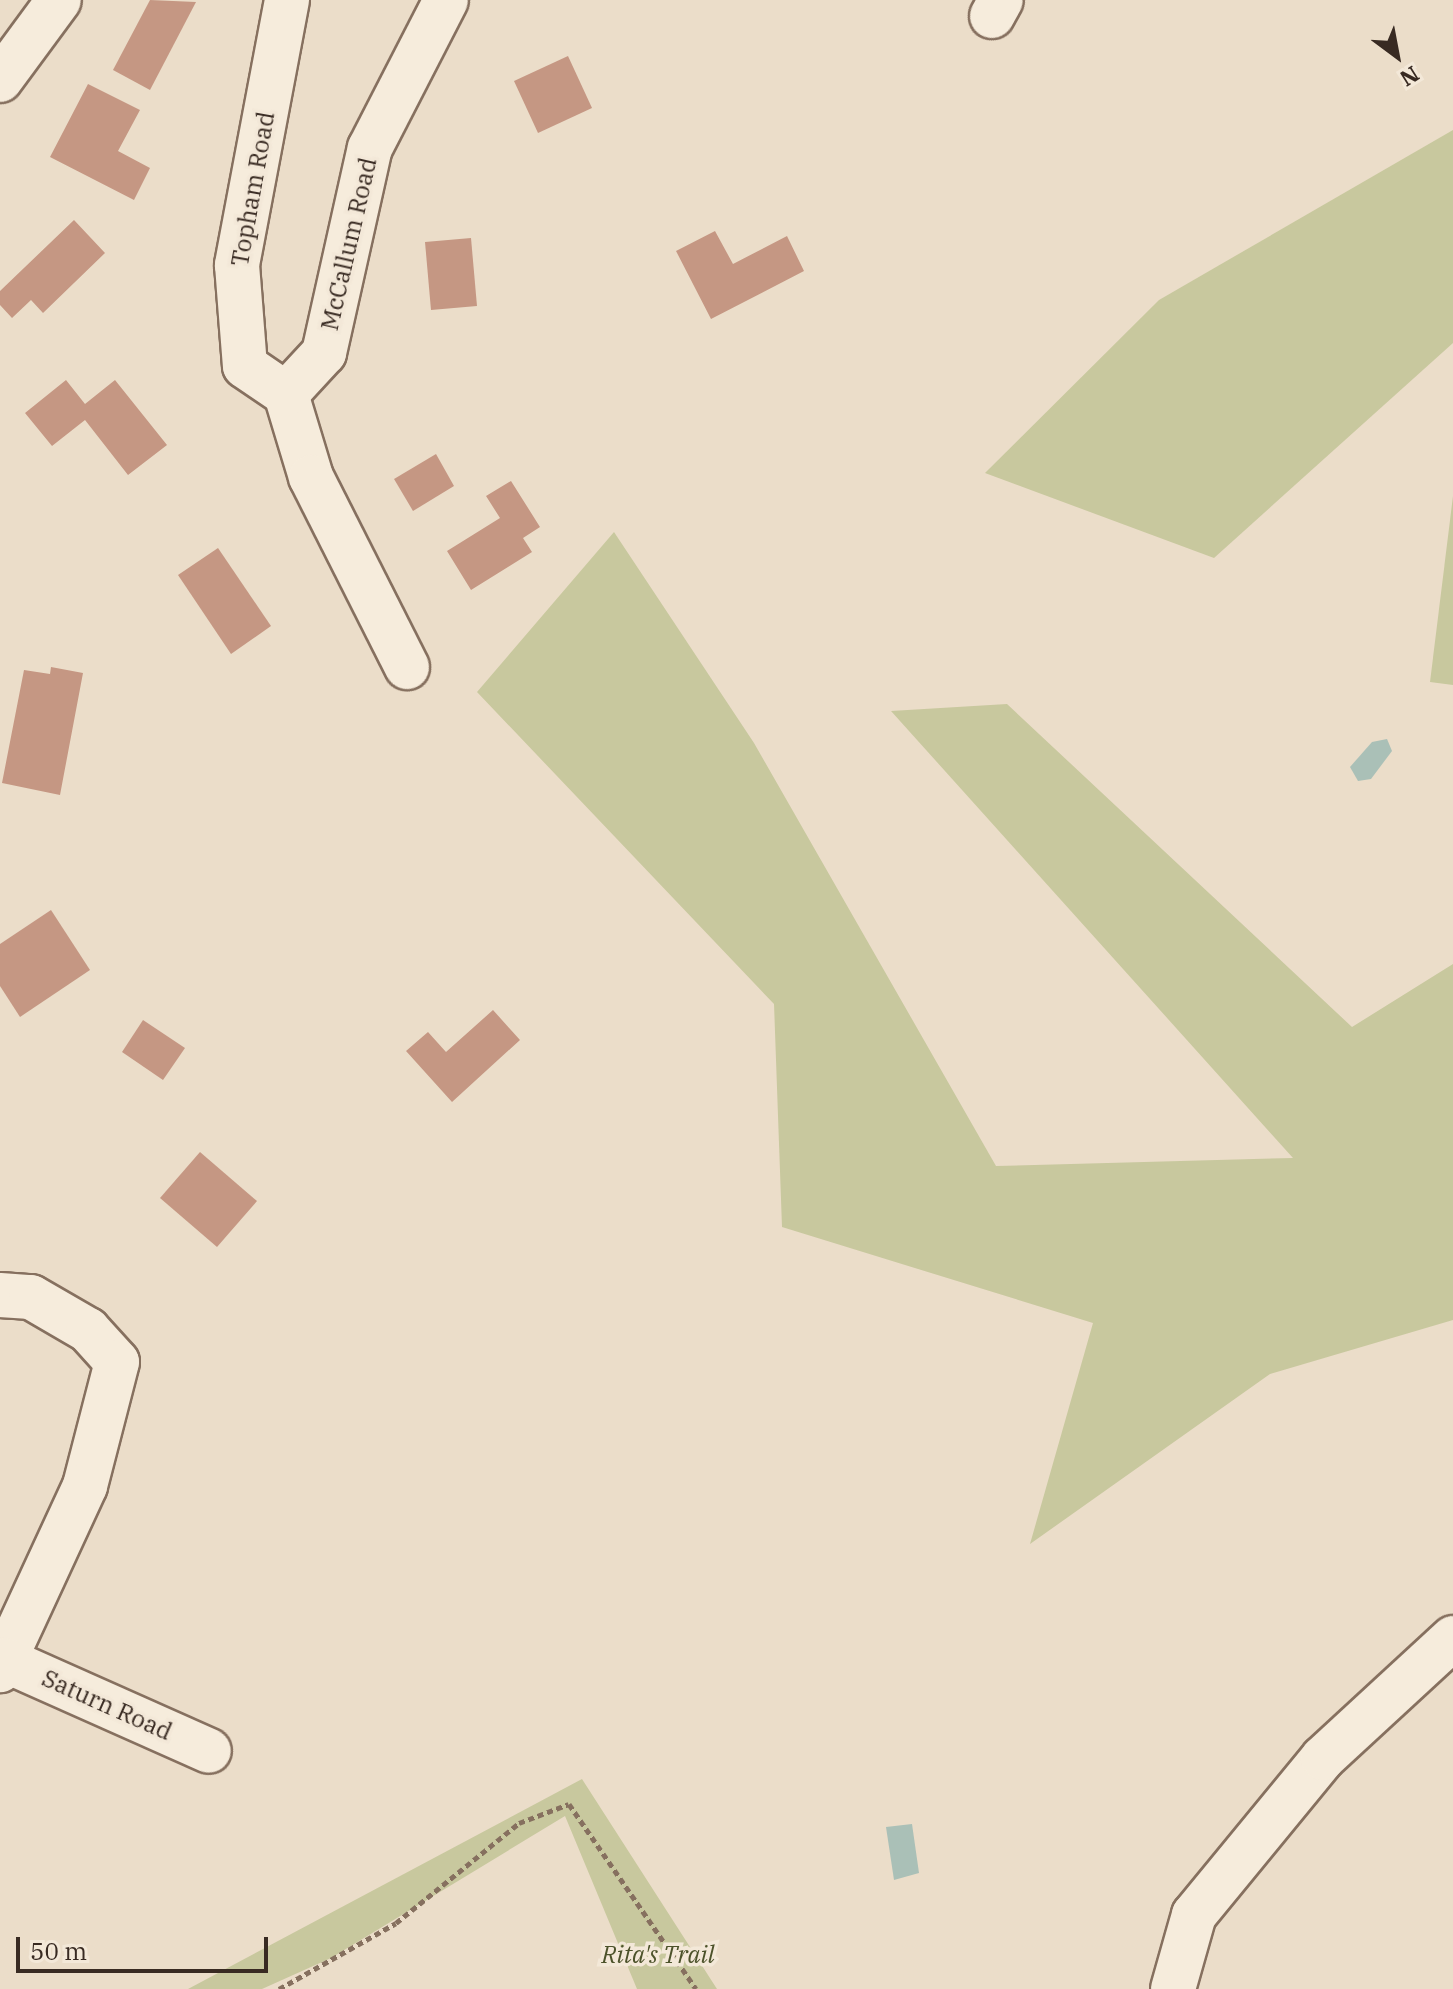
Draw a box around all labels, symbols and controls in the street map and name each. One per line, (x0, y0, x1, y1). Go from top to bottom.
north arrow (1357, 16, 1437, 96)
text: N (1395, 60, 1425, 94)
street label: Topham Road (225, 109, 281, 269)
street label: McCallum Road (315, 155, 383, 333)
street label: Saturn Road (38, 1664, 176, 1746)
scale bar (20, 1921, 272, 1971)
text: 50 m (30, 1935, 87, 1967)
park label: Rita's Trail (602, 1941, 714, 1969)

